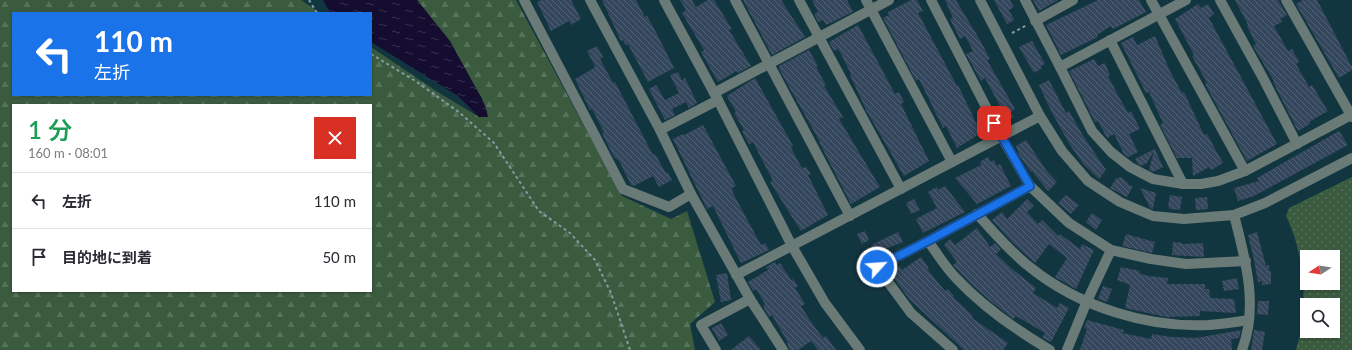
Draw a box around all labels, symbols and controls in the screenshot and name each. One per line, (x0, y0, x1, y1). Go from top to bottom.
text: 110 m (94, 24, 173, 58)
icon: left (28, 28, 80, 80)
text: 左折 (94, 61, 130, 83)
pin (977, 106, 1011, 140)
icon: arrive (983, 112, 1005, 134)
text: 1 分 (28, 115, 72, 144)
button: close (314, 117, 356, 159)
text: 160 m · 08:01 (28, 145, 108, 161)
icon: left (28, 190, 50, 212)
text: 左折 (62, 192, 92, 210)
text: 110 m (314, 192, 356, 210)
icon: arrive (28, 246, 50, 268)
position arrow (856, 246, 898, 288)
text: 目的地に到着 (62, 248, 152, 266)
text: 50 m (322, 248, 356, 266)
north arrow (1300, 250, 1340, 290)
map controls (1300, 250, 1340, 338)
button: search (1300, 298, 1340, 338)

